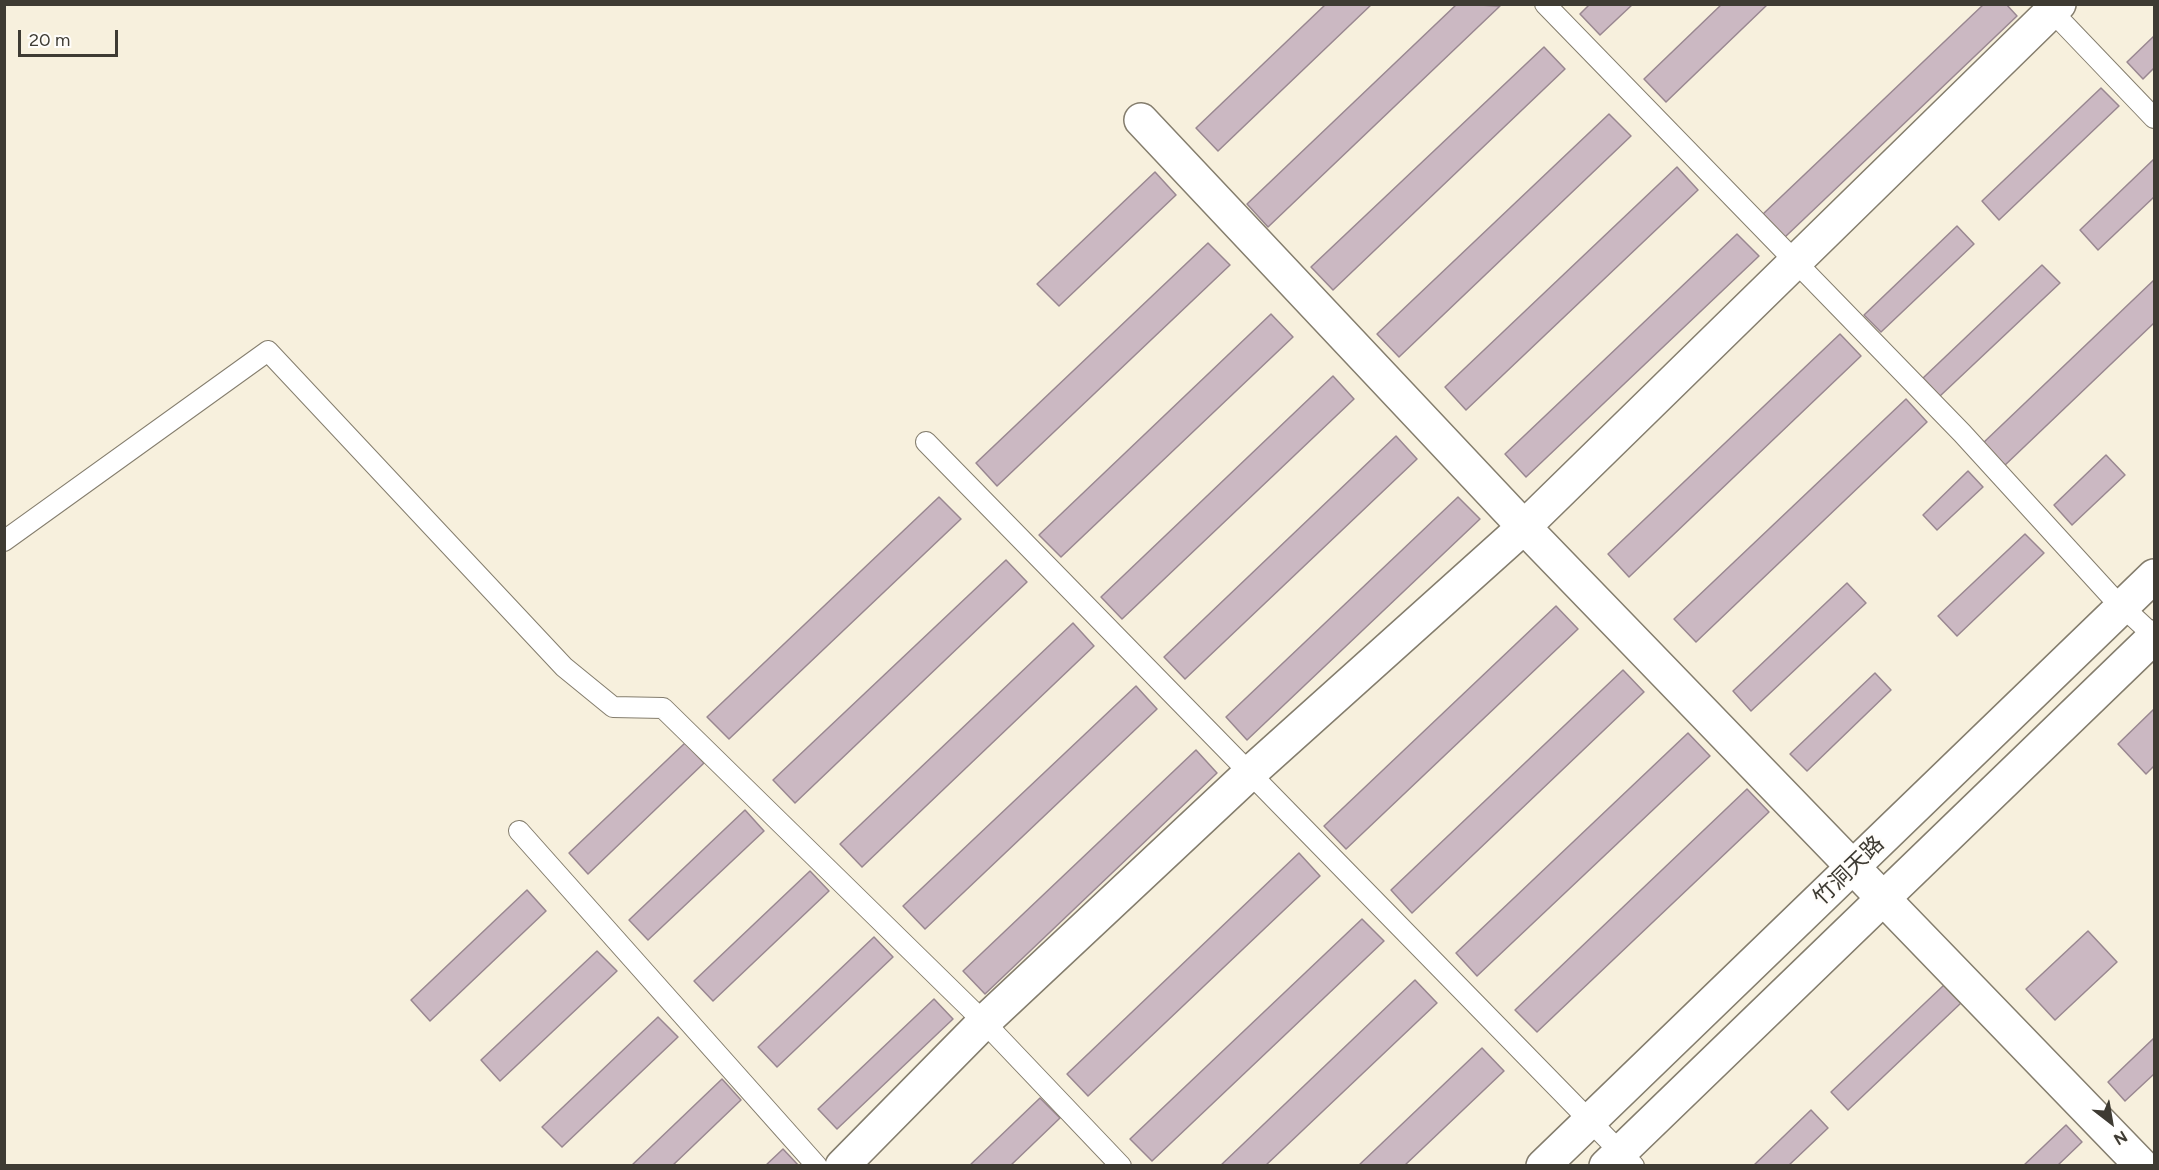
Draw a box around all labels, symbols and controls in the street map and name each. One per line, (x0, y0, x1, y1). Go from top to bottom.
scale bar (21, 18, 122, 56)
text: 20 m (29, 29, 70, 51)
street label: 竹洞天路 (1808, 831, 1890, 911)
north arrow (2081, 1092, 2141, 1152)
text: N (2110, 1127, 2131, 1149)

